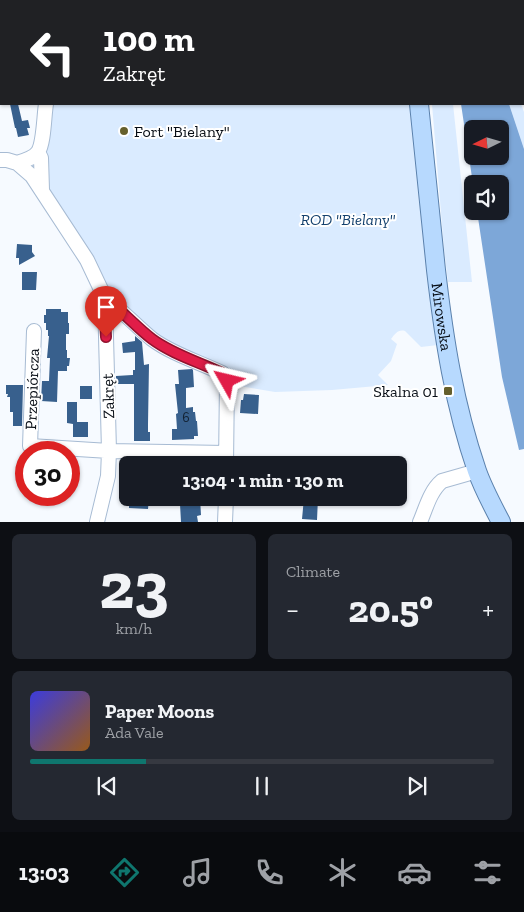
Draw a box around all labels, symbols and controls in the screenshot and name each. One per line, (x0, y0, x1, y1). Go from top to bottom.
text: 100 m (103, 18, 195, 60)
icon: left (20, 20, 85, 85)
text: Zakręt (103, 60, 166, 87)
north arrow (464, 120, 509, 165)
map controls (464, 120, 509, 220)
place label: Fort "Bielany" (134, 122, 230, 141)
marker: Fort "Bielany" (118, 125, 130, 137)
button: sound (464, 175, 509, 220)
park label: ROD "Bielany" (301, 210, 396, 229)
street label: Mirowska (428, 282, 457, 352)
pin (85, 286, 127, 337)
icon: arrive (92, 293, 120, 321)
street label: Przepiórcza (21, 348, 43, 430)
position arrow (200, 354, 252, 406)
street label: Zakręt (98, 373, 118, 419)
place label: Skalna 01 (373, 382, 438, 401)
marker: Skalna 01 (442, 385, 454, 397)
house number: 6 (182, 409, 190, 426)
speed limit sign: 30 (15, 441, 80, 506)
text: 13:04 · 1 min · 130 m (182, 469, 344, 492)
text: 23 (99, 547, 169, 625)
text: Climate (286, 562, 340, 581)
text: 20.5° (348, 586, 433, 632)
text: − (286, 593, 299, 626)
text: + (482, 593, 494, 626)
text: km/h (116, 619, 152, 638)
text: Paper Moons (105, 700, 214, 723)
text: Ada Vale (105, 723, 164, 742)
icon: previous (93, 772, 121, 800)
icon: pause (248, 772, 276, 800)
icon: next (403, 772, 431, 800)
icon: directions (107, 855, 142, 890)
icon: music (180, 855, 215, 890)
icon: phone (252, 855, 287, 890)
icon: climate (325, 855, 360, 890)
icon: car (397, 855, 432, 890)
icon: filters (470, 855, 505, 890)
text: 13:03 (19, 859, 69, 886)

